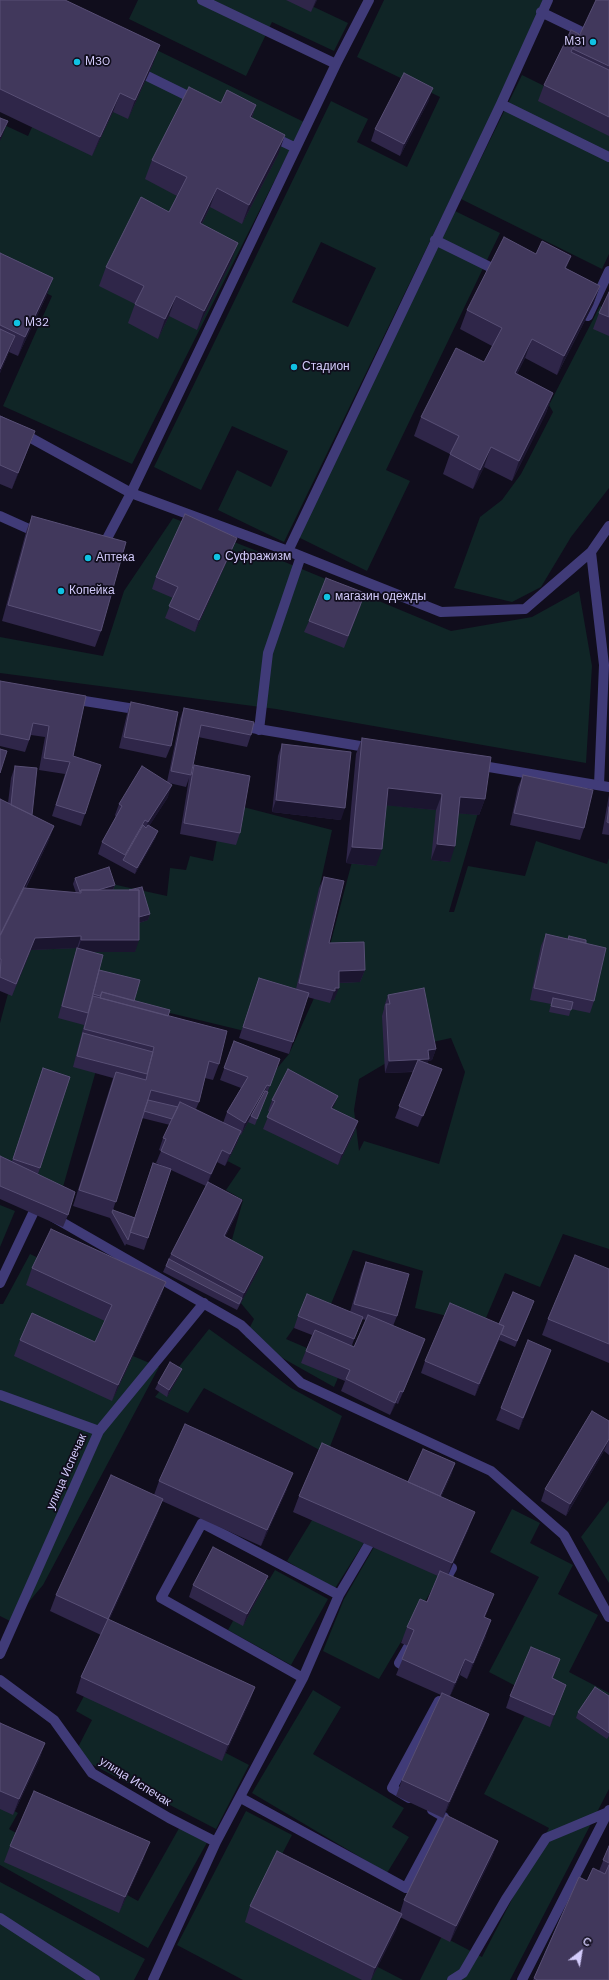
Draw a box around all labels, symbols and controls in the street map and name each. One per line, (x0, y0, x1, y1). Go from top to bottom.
place label: М31 (564, 35, 585, 49)
marker: М31 (588, 37, 598, 47)
place label: М30 (85, 55, 110, 69)
marker: М30 (72, 57, 82, 67)
place label: М32 (25, 316, 49, 330)
marker: М32 (12, 318, 22, 328)
place label: Стадион (302, 360, 350, 374)
marker: Стадион (289, 362, 299, 372)
place label: Суфражизм (225, 550, 291, 564)
place label: Аптека (96, 551, 135, 565)
marker: Суфражизм (212, 552, 222, 562)
marker: Аптека (83, 553, 93, 563)
place label: Копейка (69, 584, 115, 598)
marker: Копейка (56, 586, 66, 596)
place label: магазин одежды (335, 590, 426, 604)
marker: магазин одежды (322, 592, 332, 602)
street label: улица Испечак (44, 1432, 90, 1512)
street label: улица Испечак (97, 1754, 173, 1810)
north arrow (561, 1932, 601, 1972)
text: С (580, 1934, 594, 1950)

